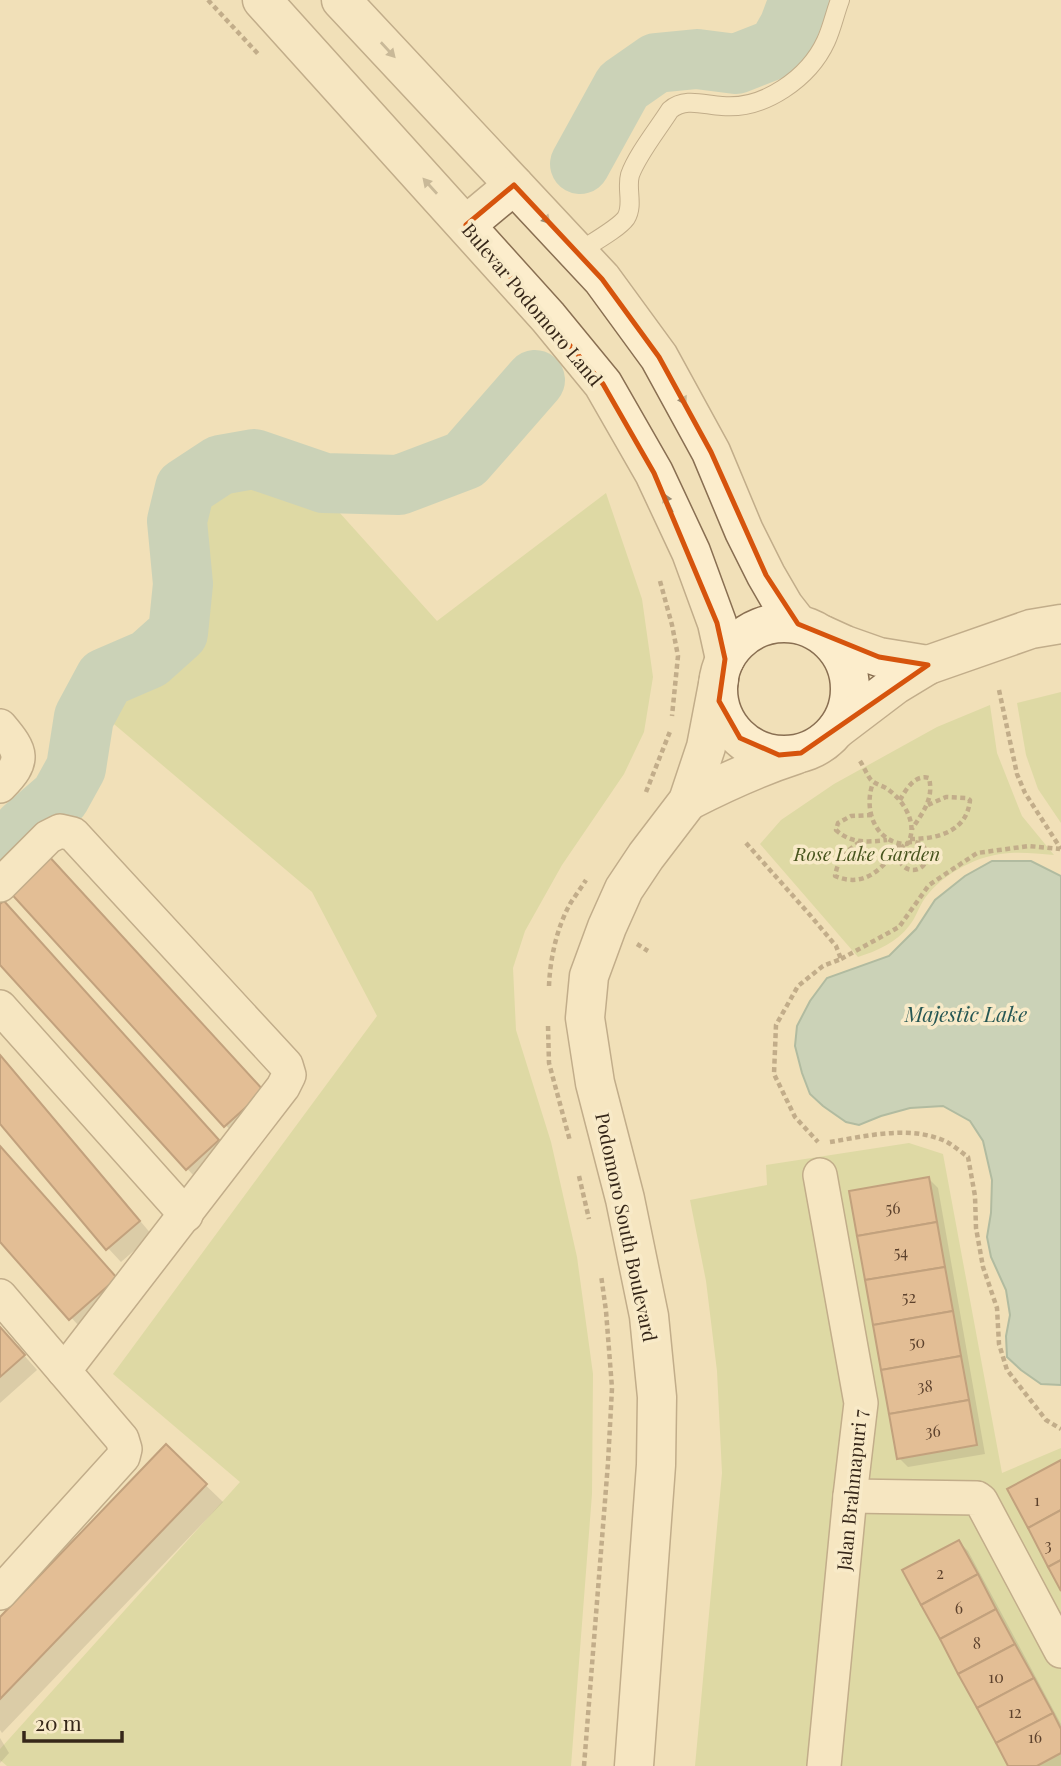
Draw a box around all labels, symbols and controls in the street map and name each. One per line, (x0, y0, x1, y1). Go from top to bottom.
one-way arrow (379, 41, 395, 58)
one-way arrow (422, 177, 438, 195)
one-way arrow (535, 207, 551, 225)
street label: Bulevar Podomoro Land (457, 217, 609, 391)
one-way arrow (675, 386, 687, 406)
one-way arrow (662, 493, 674, 513)
park label: Rose Lake Garden (793, 840, 940, 866)
water label: Majestic Lake (904, 999, 1027, 1027)
street label: Podomoro South Boulevard (590, 1110, 664, 1344)
house number: 56 (886, 1197, 900, 1218)
house number: 54 (894, 1241, 908, 1262)
house number: 52 (902, 1286, 916, 1307)
house number: 50 (909, 1331, 925, 1352)
house number: 38 (917, 1375, 933, 1396)
street label: Jalan Brahmapuri 7 (830, 1408, 872, 1573)
house number: 36 (925, 1420, 941, 1441)
house number: 1 (1034, 1489, 1040, 1510)
house number: 3 (1044, 1534, 1052, 1555)
house number: 2 (936, 1562, 944, 1583)
house number: 6 (955, 1597, 963, 1618)
house number: 8 (973, 1632, 981, 1653)
house number: 10 (988, 1666, 1004, 1687)
scale bar (24, 1700, 122, 1744)
house number: 12 (1008, 1701, 1022, 1722)
text: 20 m (35, 1708, 82, 1736)
house number: 16 (1028, 1726, 1042, 1747)

